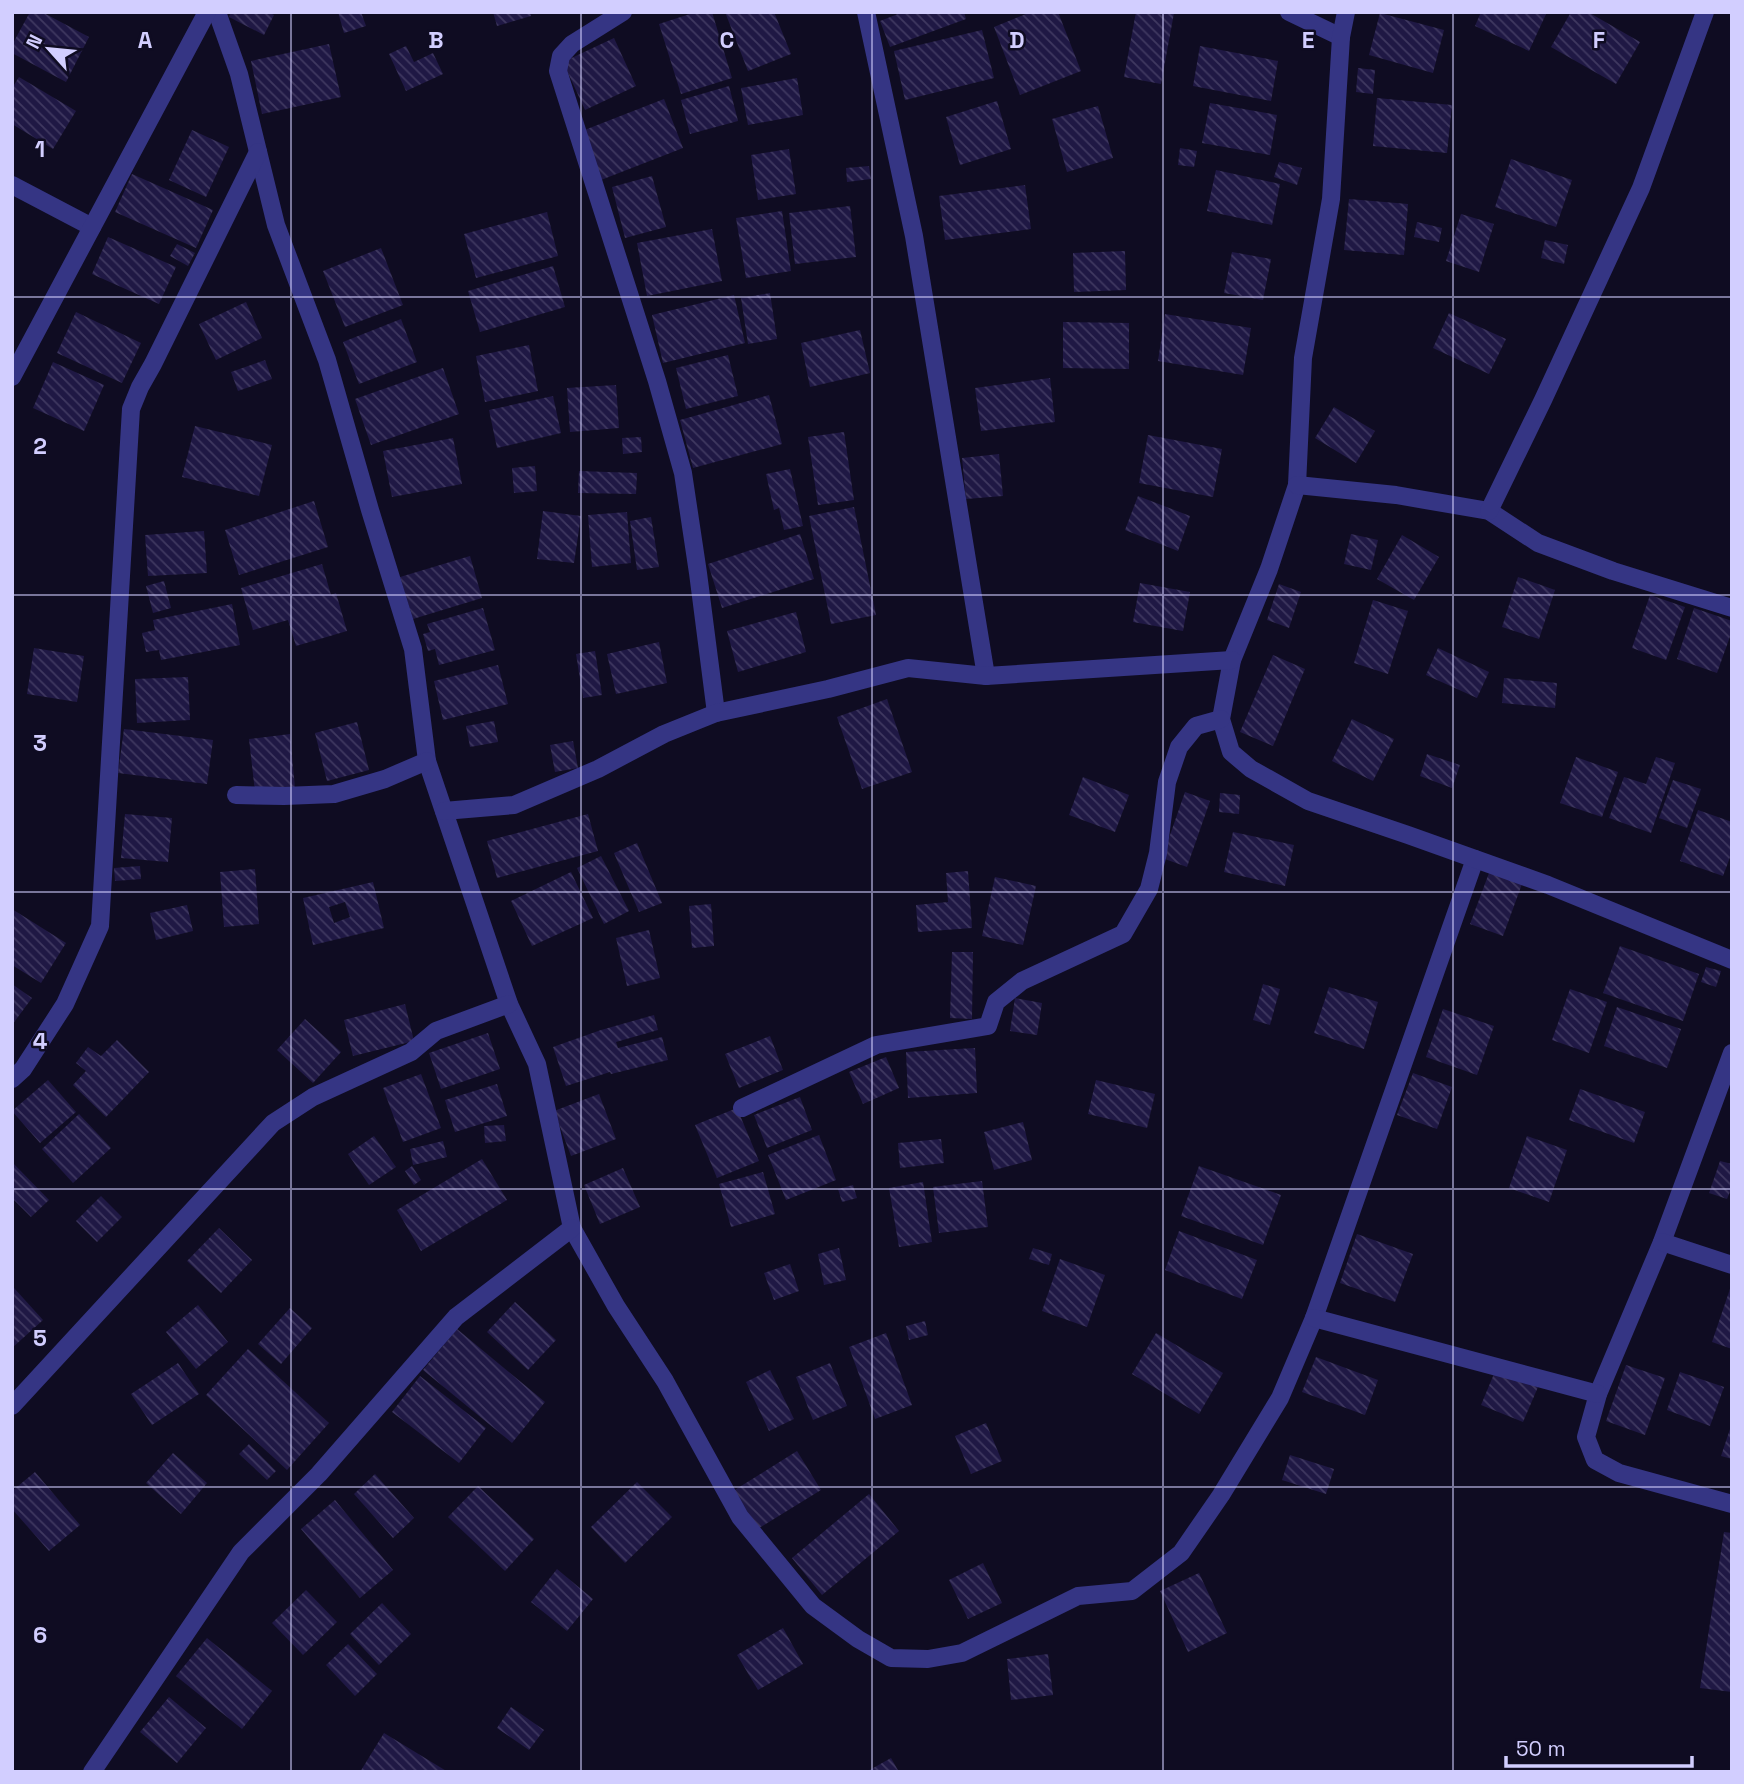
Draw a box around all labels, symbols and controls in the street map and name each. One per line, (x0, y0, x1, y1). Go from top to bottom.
north arrow (14, 14, 84, 84)
text: A (138, 25, 153, 55)
text: B (428, 25, 444, 55)
text: C (720, 25, 734, 55)
text: D (1009, 25, 1025, 55)
text: E (1302, 25, 1314, 55)
text: F (1593, 25, 1605, 55)
text: N (20, 30, 48, 53)
text: 1 (35, 134, 45, 164)
text: 2 (33, 431, 47, 461)
text: 3 (33, 728, 47, 758)
text: 4 (33, 1026, 48, 1056)
text: 5 (33, 1323, 47, 1353)
text: 6 (33, 1620, 47, 1650)
scale bar (1506, 1724, 1692, 1768)
text: 50 m (1516, 1735, 1566, 1762)

